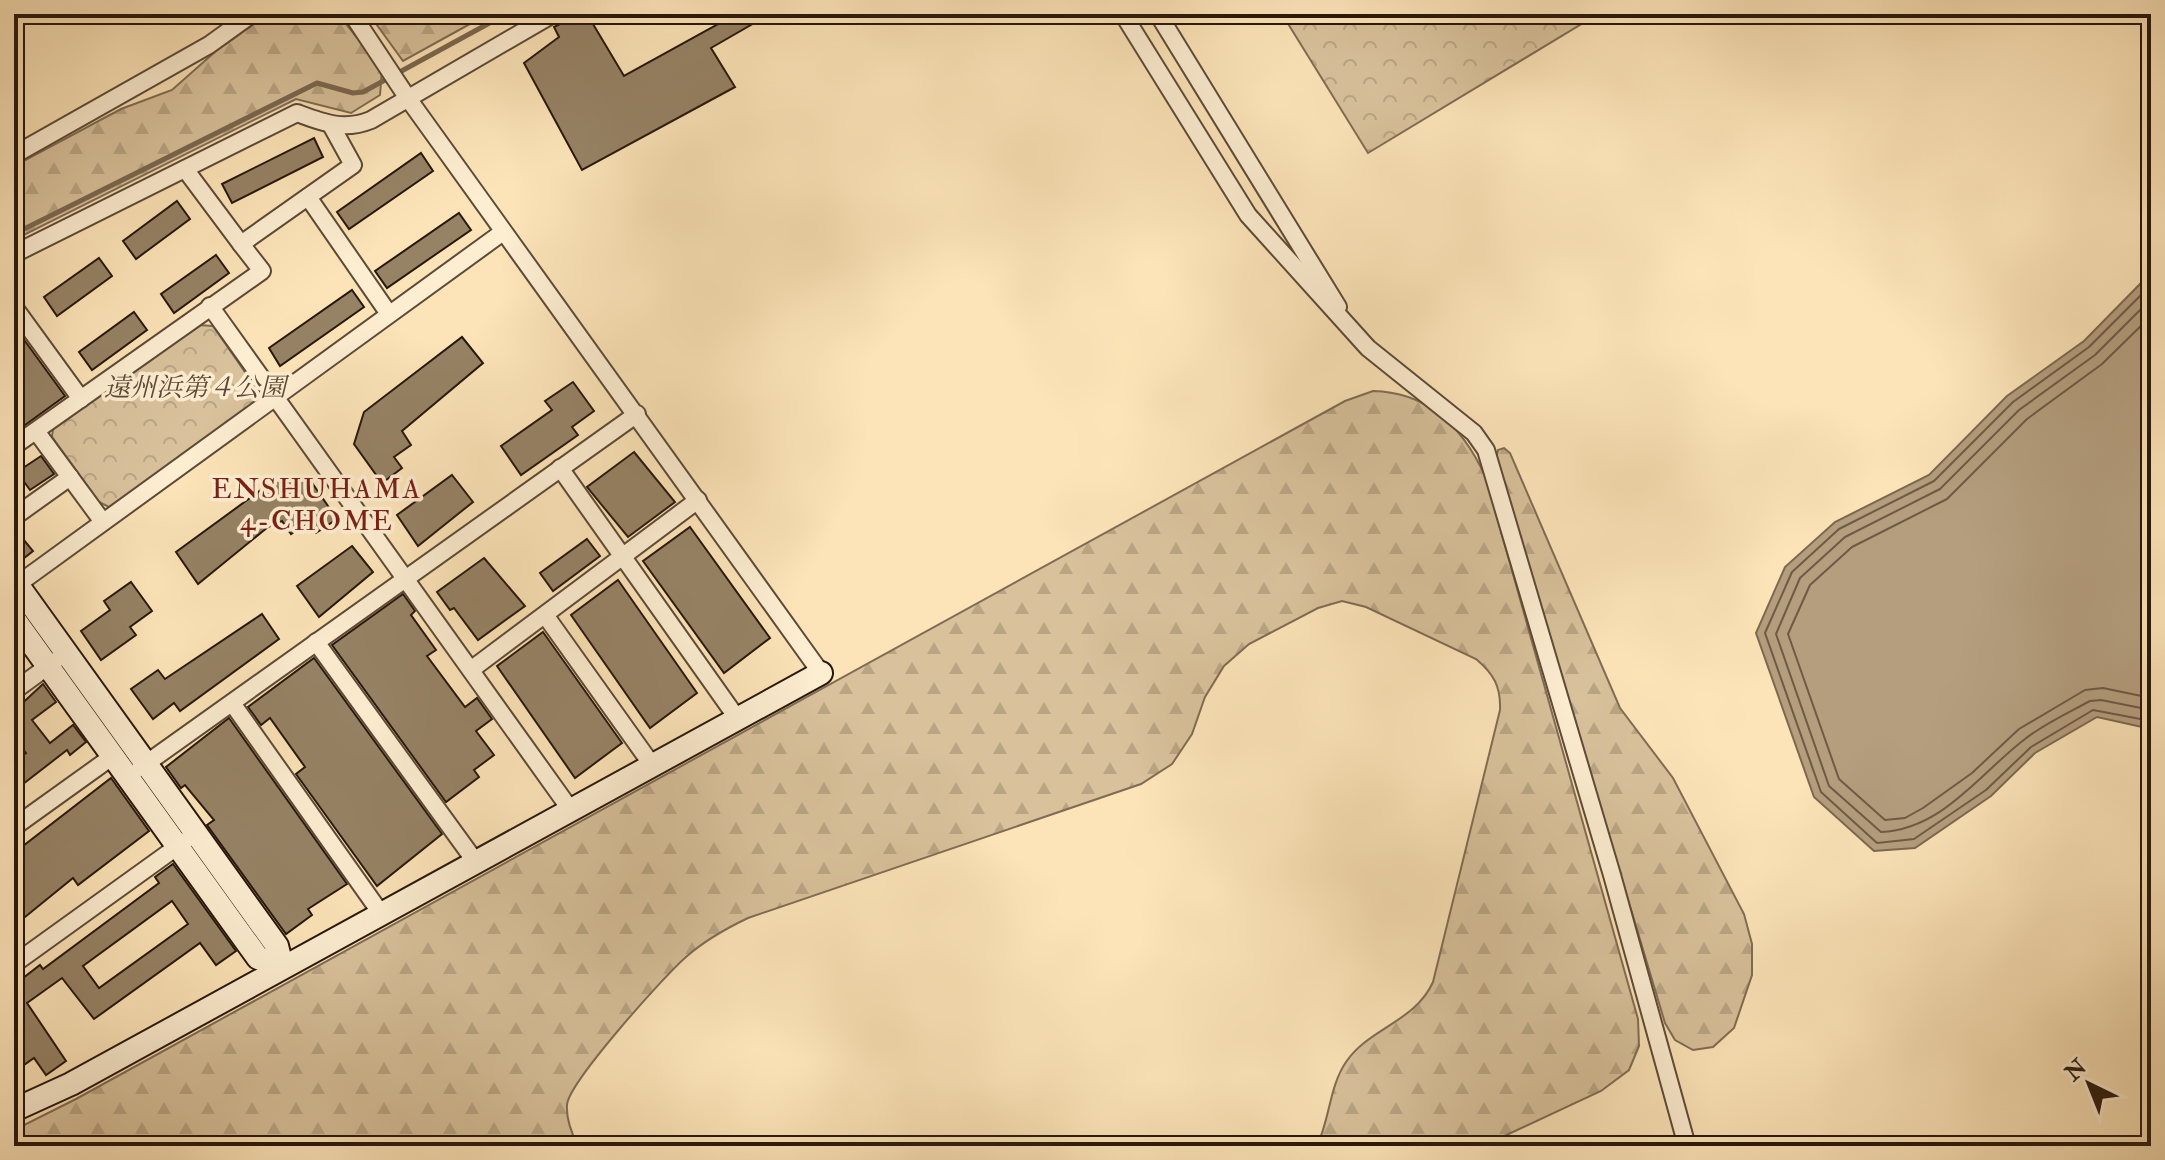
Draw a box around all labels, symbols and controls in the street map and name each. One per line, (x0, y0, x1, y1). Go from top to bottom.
park label: 遠州浜第４公園 (104, 372, 290, 404)
district label: ENSHUHAMA 4-CHOME (212, 472, 422, 539)
north arrow (2049, 1044, 2129, 1124)
text: N (2059, 1053, 2093, 1088)

